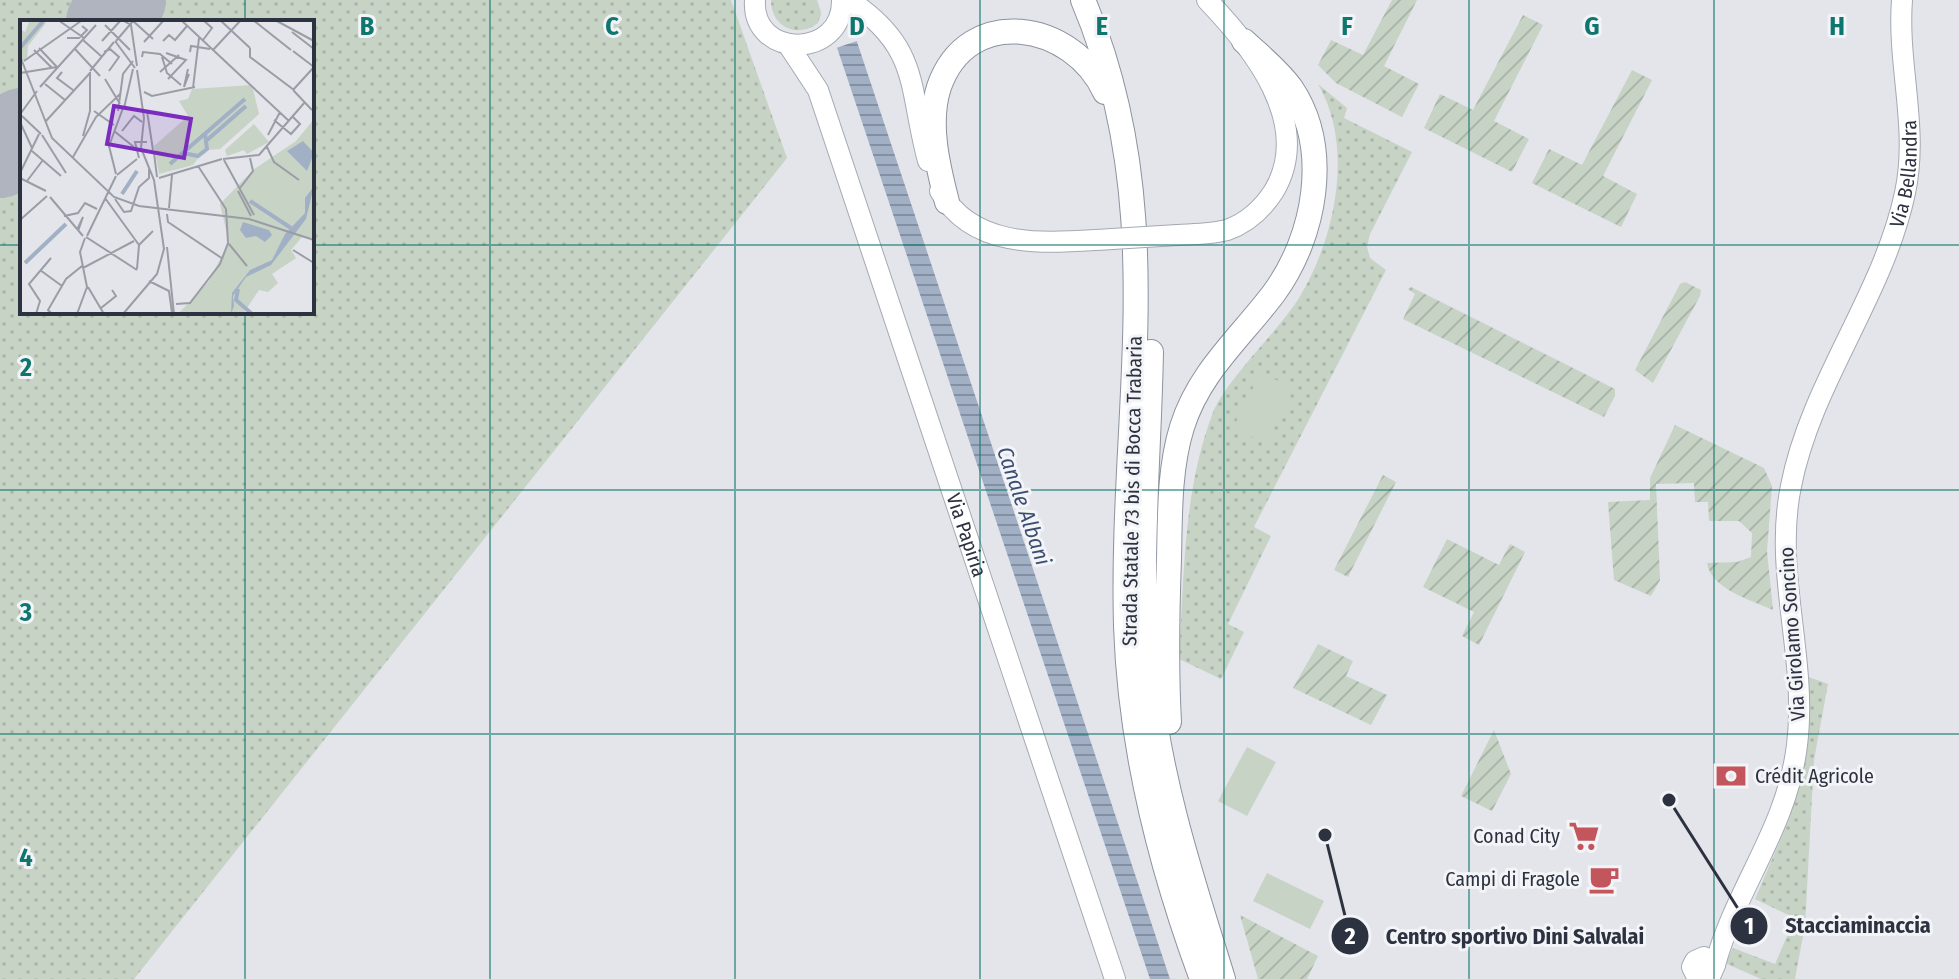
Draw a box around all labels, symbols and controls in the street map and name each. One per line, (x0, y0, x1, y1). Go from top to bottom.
text: B (360, 11, 375, 42)
text: C (605, 11, 619, 42)
text: D (849, 11, 865, 42)
text: E (1096, 11, 1108, 42)
text: F (1341, 11, 1353, 42)
text: G (1584, 11, 1600, 42)
text: H (1829, 11, 1845, 42)
inset map (20, 20, 314, 314)
street label: Via Bellandra (1884, 120, 1922, 231)
street label: Strada Statale 73 bis di Bocca Trabaria (1117, 336, 1147, 646)
text: 2 (19, 352, 32, 383)
water label: Canale Albani (991, 443, 1057, 569)
street label: Via Papiria (942, 490, 992, 580)
street label: Via Girolamo Soncino (1774, 546, 1810, 722)
text: 3 (19, 597, 32, 628)
bank icon: Crédit Agricole (1714, 759, 1748, 793)
place label: Crédit Agricole (1755, 764, 1874, 788)
supermarket icon: Conad City (1567, 819, 1601, 853)
place label: Conad City (1473, 824, 1560, 848)
text: 4 (19, 842, 33, 873)
cafe icon: Campi di Fragole (1587, 862, 1621, 896)
place label: Campi di Fragole (1445, 867, 1580, 891)
callout: Stacciaminaccia (1729, 903, 1947, 949)
text: 1 (1744, 912, 1754, 940)
text: Stacciaminaccia (1785, 912, 1931, 939)
callout: Centro sportivo Dini Salvalai (1330, 913, 1660, 959)
text: 2 (1343, 922, 1356, 950)
text: Centro sportivo Dini Salvalai (1386, 923, 1644, 950)

